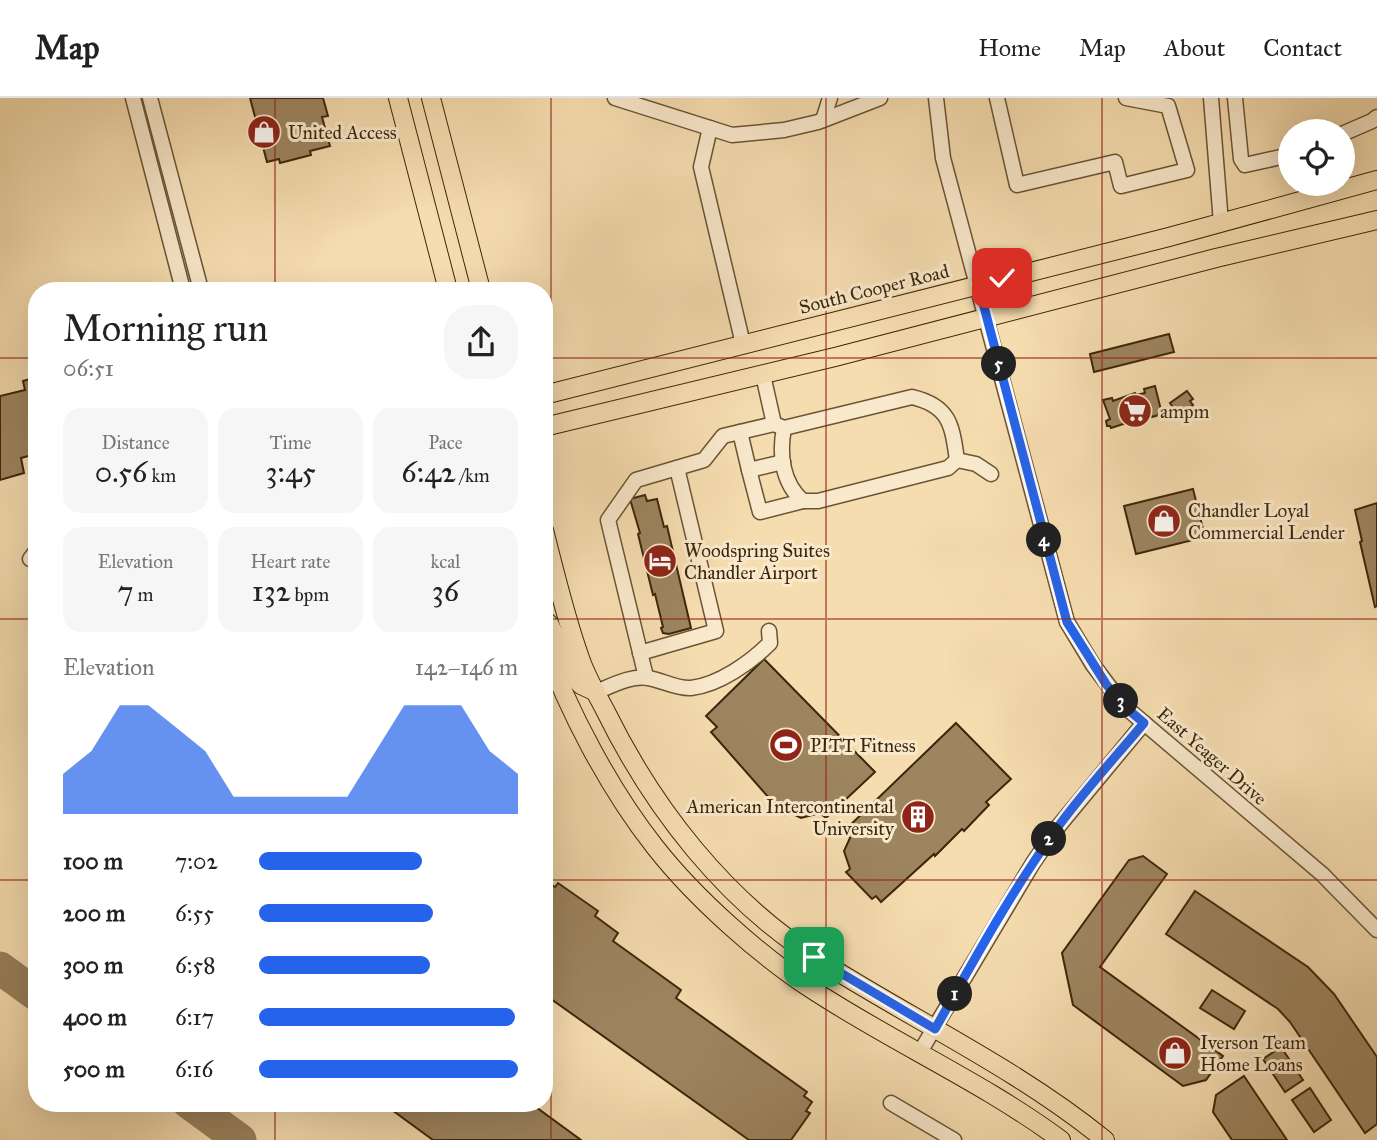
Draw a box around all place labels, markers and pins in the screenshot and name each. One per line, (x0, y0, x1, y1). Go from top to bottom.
shop icon: United Access (245, 113, 283, 151)
place label: United Access (288, 121, 397, 144)
pin (972, 248, 1032, 308)
pin: 5 (982, 346, 1016, 382)
supermarket icon: ampm (1116, 392, 1154, 430)
place label: ampm (1160, 400, 1209, 423)
place label: Chandler Loyal Commercial Lender (1188, 499, 1346, 544)
shop icon: Chandler Loyal Commercial Lender (1145, 502, 1183, 540)
pin: 4 (1026, 522, 1062, 558)
place label: Woodspring Suites Chandler Airport (684, 539, 830, 584)
hotel icon: Woodspring Suites Chandler Airport (641, 542, 679, 580)
pin: 3 (1104, 684, 1138, 718)
sports icon: PITT Fitness (767, 726, 805, 764)
place label: PITT Fitness (810, 734, 916, 757)
place label: American Intercontinental University (686, 795, 895, 840)
building icon: American Intercontinental University (899, 798, 937, 836)
pin: 2 (1032, 822, 1066, 856)
pin (784, 927, 844, 987)
pin: 1 (937, 976, 972, 1012)
place label: Iverson Team Home Loans (1200, 1031, 1306, 1076)
shop icon: Iverson Team Home Loans (1156, 1034, 1194, 1072)

